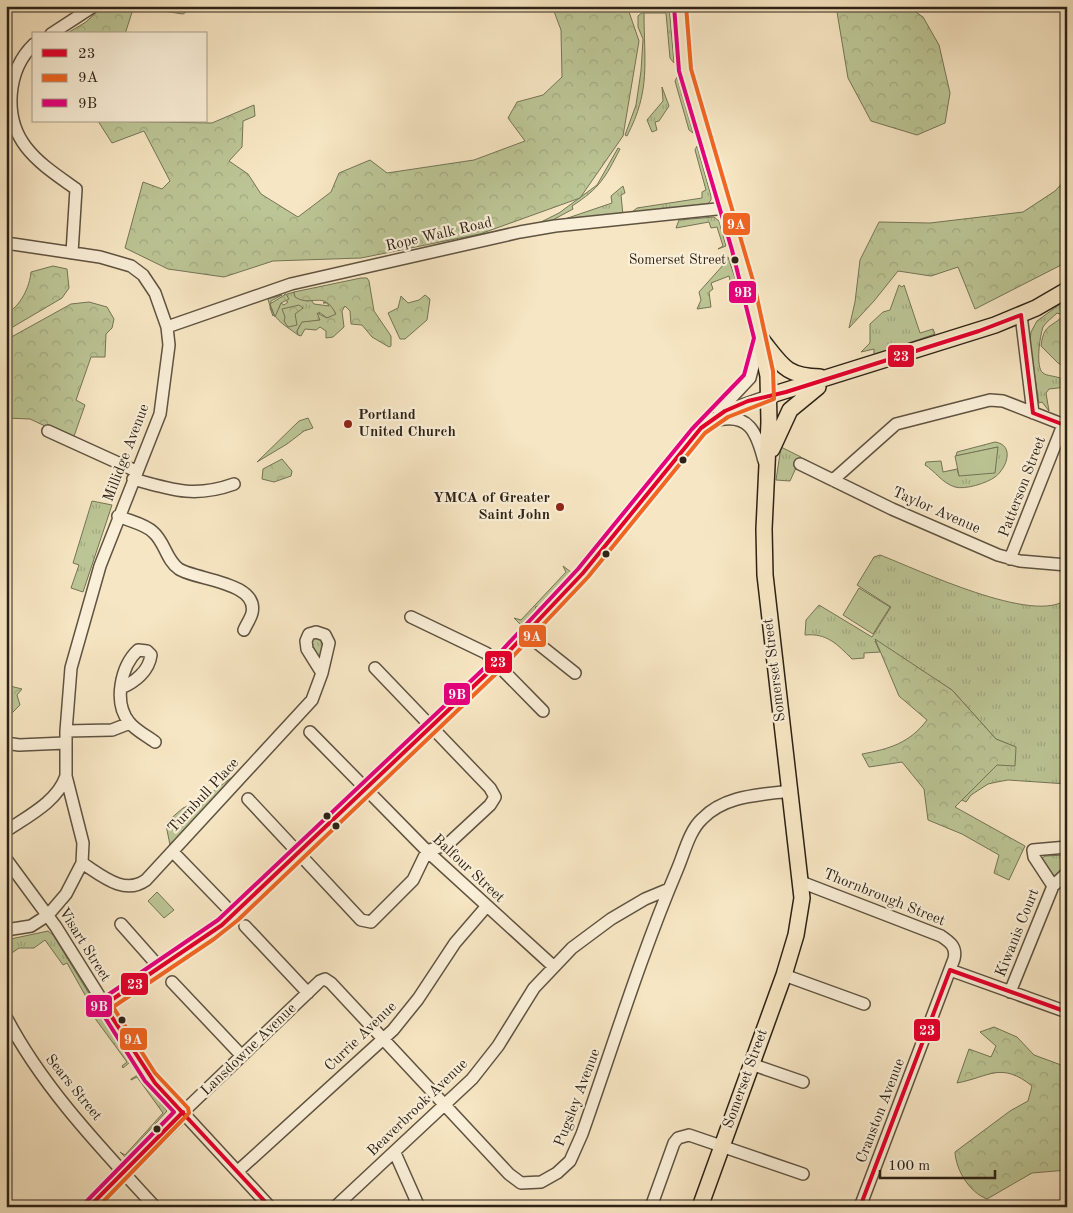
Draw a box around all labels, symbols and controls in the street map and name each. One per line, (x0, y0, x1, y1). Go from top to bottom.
legend (32, 32, 208, 122)
text: 23 (78, 47, 95, 62)
text: 9A (78, 71, 99, 86)
text: 9B (78, 97, 97, 112)
line badge: 9A (722, 212, 751, 236)
street label: Rope Walk Road (384, 215, 494, 255)
text: 9A (727, 218, 746, 232)
place label: Somerset Street (629, 253, 726, 267)
marker: Somerset Street (730, 255, 740, 265)
line badge: 9B (728, 280, 757, 304)
text: 9B (734, 286, 752, 300)
line badge: 23 (887, 344, 915, 368)
text: 23 (893, 350, 909, 364)
street label: Millidge Avenue (101, 402, 153, 504)
place label: Portland United Church (358, 408, 456, 440)
marker: Portland United Church (342, 418, 354, 430)
street label: Patterson Street (997, 435, 1049, 539)
unlabelled marker (678, 455, 688, 465)
street label: Taylor Avenue (890, 485, 982, 537)
place label: YMCA of Greater Saint John (433, 491, 550, 523)
marker: YMCA of Greater Saint John (554, 501, 566, 513)
unlabelled marker (601, 549, 611, 559)
street label: Somerset Street (761, 617, 789, 723)
line badge: 9A (518, 624, 547, 648)
text: 9A (523, 630, 542, 644)
line badge: 23 (484, 650, 513, 674)
text: 23 (490, 656, 506, 670)
line badge: 9B (443, 682, 471, 706)
text: 9B (448, 688, 466, 702)
street label: Turnbull Place (166, 756, 242, 836)
unlabelled marker (322, 811, 332, 821)
unlabelled marker (331, 821, 341, 831)
street label: Balfour Street (429, 832, 507, 906)
street label: Thornbrough Street (821, 867, 947, 929)
street label: Kiwanis Court (993, 887, 1043, 979)
street label: Visart Street (55, 905, 113, 985)
line badge: 23 (120, 972, 149, 996)
text: 23 (127, 978, 143, 992)
line badge: 9B (85, 994, 113, 1018)
street label: Currie Avenue (322, 999, 400, 1075)
text: 9B (90, 1000, 108, 1014)
street label: Lansdowne Avenue (199, 1001, 299, 1099)
unlabelled marker (117, 1015, 127, 1025)
line badge: 23 (913, 1018, 941, 1042)
text: 23 (919, 1024, 935, 1038)
line badge: 9A (119, 1027, 148, 1051)
street label: Somerset Street (721, 1027, 771, 1131)
text: 9A (124, 1033, 143, 1047)
street label: Pugsley Avenue (552, 1047, 604, 1149)
street label: Sears Street (42, 1052, 104, 1124)
street label: Beaverbrook Avenue (365, 1056, 471, 1160)
street label: Cranston Avenue (854, 1056, 908, 1165)
unlabelled marker (152, 1124, 162, 1134)
scale bar (880, 1148, 996, 1180)
text: 100 m (888, 1159, 930, 1174)

